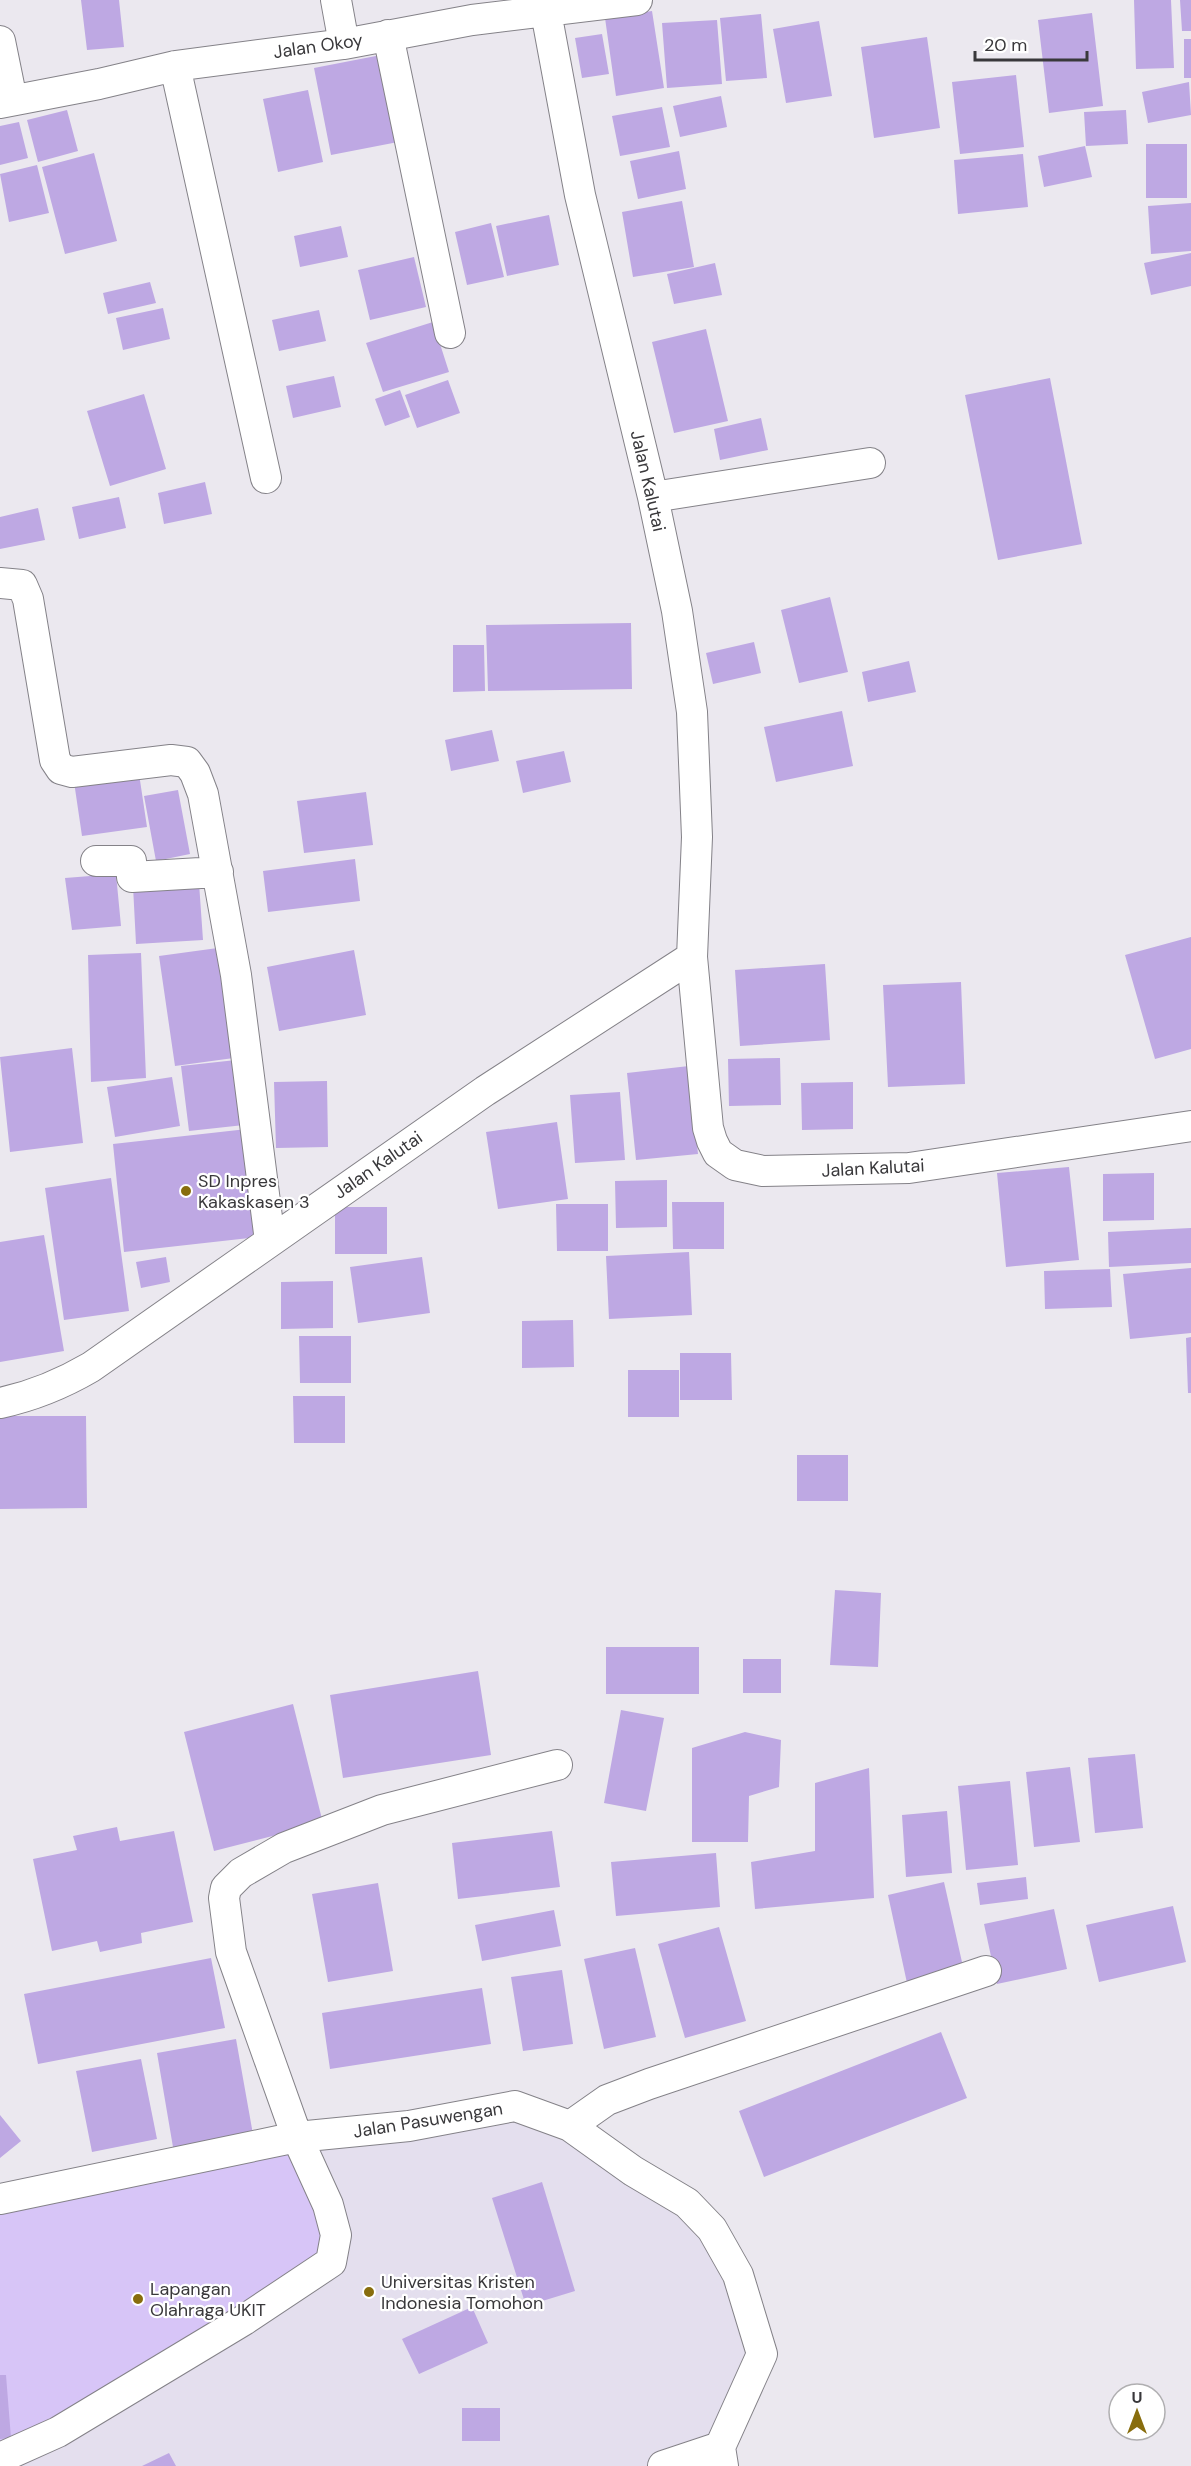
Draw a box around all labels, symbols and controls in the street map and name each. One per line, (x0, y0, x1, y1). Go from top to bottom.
scale bar (975, 24, 1088, 62)
street label: Jalan Okoy (272, 28, 364, 64)
text: 20 m (984, 33, 1027, 57)
street label: Jalan Kalutai (625, 428, 671, 534)
street label: Jalan Kalutai (329, 1126, 427, 1204)
street label: Jalan Kalutai (821, 1153, 925, 1183)
place label: SD Inpres Kakaskasen 3 (198, 1169, 310, 1214)
marker: SD Inpres Kakaskasen 3 (179, 1184, 193, 1198)
street label: Jalan Pasuwengan (352, 2096, 504, 2144)
place label: Universitas Kristen Indonesia Tomohon (381, 2270, 543, 2315)
place label: Lapangan Olahraga UKIT (150, 2277, 266, 2322)
marker: Universitas Kristen Indonesia Tomohon (362, 2285, 376, 2299)
marker: Lapangan Olahraga UKIT (131, 2292, 145, 2306)
north arrow (1107, 2382, 1167, 2442)
text: U (1132, 2387, 1142, 2408)

